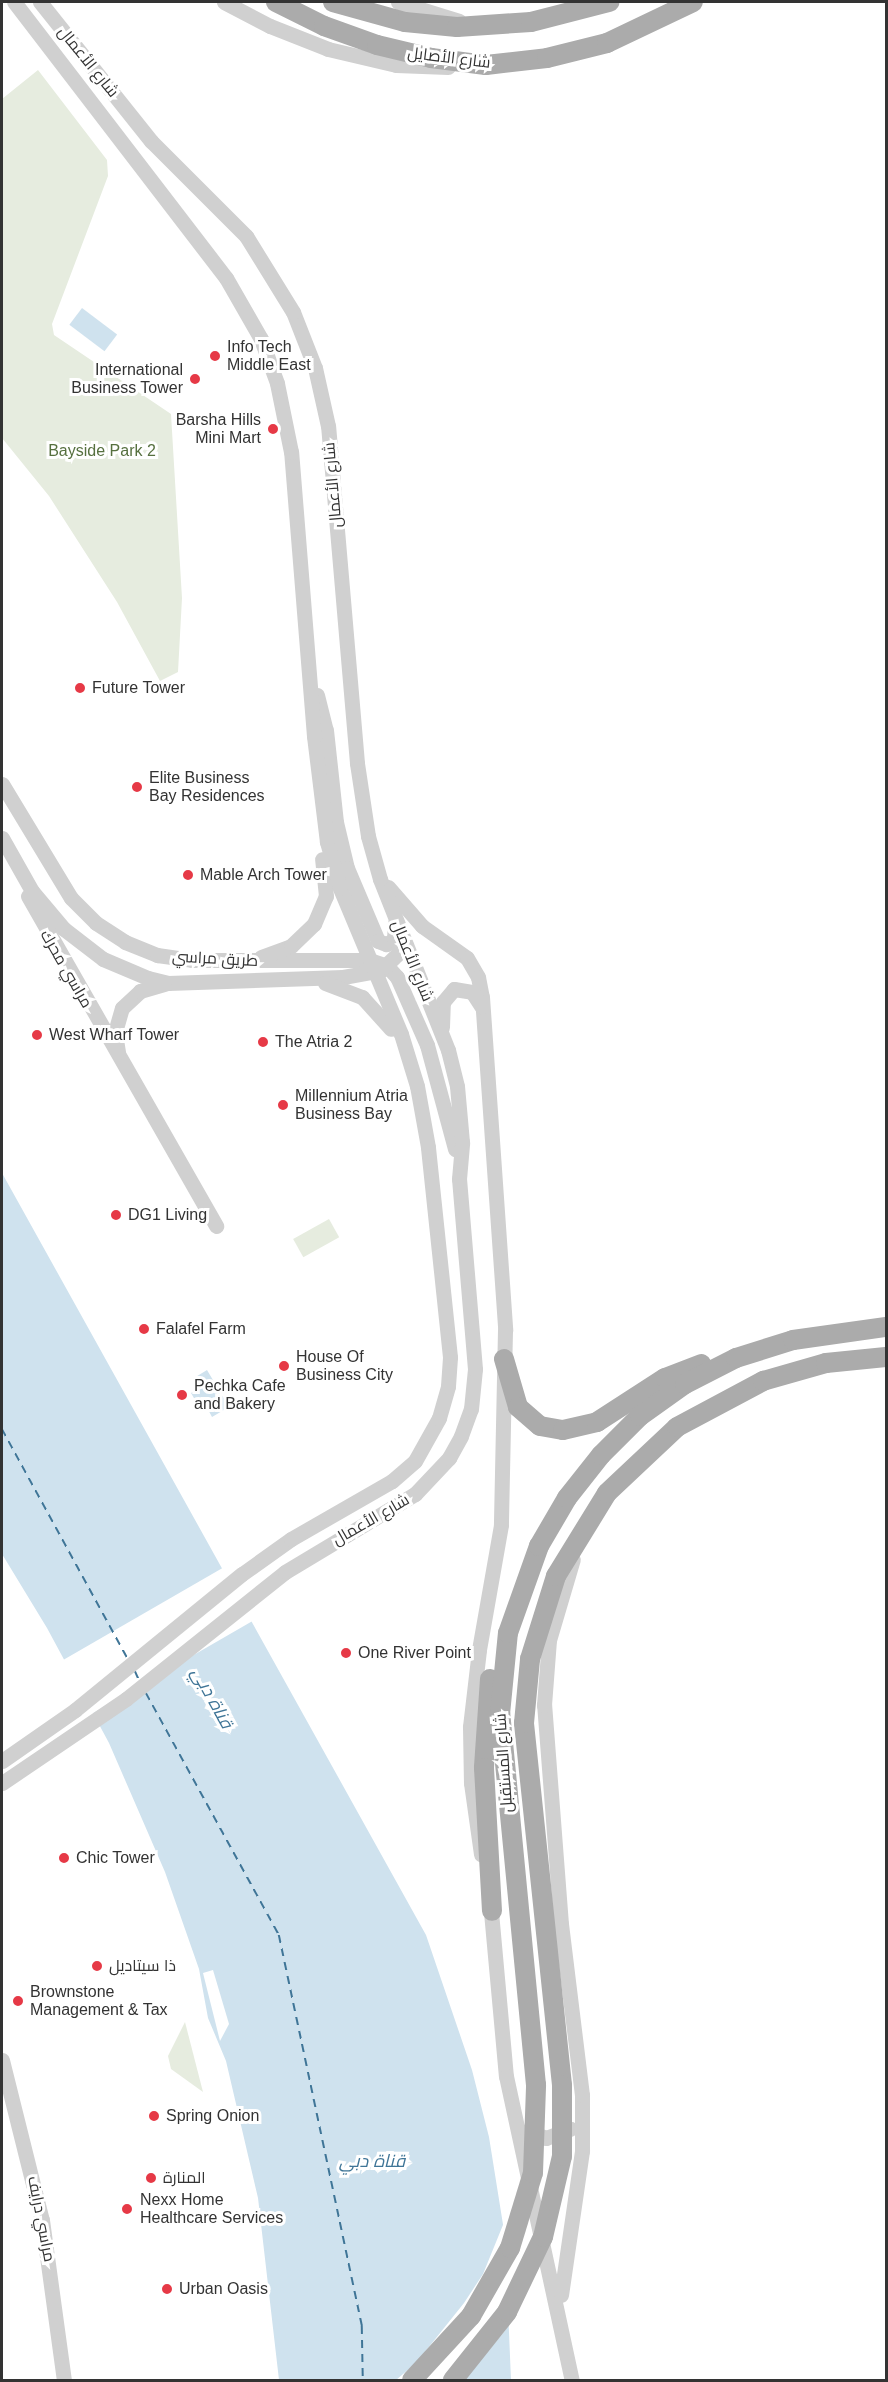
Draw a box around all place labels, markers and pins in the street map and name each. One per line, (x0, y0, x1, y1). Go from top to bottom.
place label: Info Tech Middle East (227, 337, 311, 375)
marker: Info Tech Middle East (208, 349, 222, 363)
place label: International Business Tower (71, 360, 183, 398)
marker: International Business Tower (188, 372, 202, 386)
place label: Barsha Hills Mini Mart (176, 410, 261, 448)
marker: Barsha Hills Mini Mart (266, 422, 280, 436)
place label: Future Tower (92, 678, 185, 698)
marker: Future Tower (73, 681, 87, 695)
place label: Elite Business Bay Residences (149, 768, 265, 806)
marker: Elite Business Bay Residences (130, 780, 144, 794)
place label: Mable Arch Tower (200, 865, 328, 885)
marker: Mable Arch Tower (181, 868, 195, 882)
place label: West Wharf Tower (49, 1025, 179, 1045)
marker: West Wharf Tower (30, 1028, 44, 1042)
place label: The Atria 2 (275, 1032, 353, 1052)
marker: The Atria 2 (256, 1035, 270, 1049)
place label: Millennium Atria Business Bay (295, 1086, 409, 1124)
marker: Millennium Atria Business Bay (276, 1098, 290, 1112)
place label: DG1 Living (128, 1205, 207, 1225)
marker: DG1 Living (109, 1208, 123, 1222)
place label: Falafel Farm (156, 1319, 246, 1339)
marker: Falafel Farm (137, 1322, 151, 1336)
place label: House Of Business City (296, 1347, 393, 1385)
marker: House Of Business City (277, 1359, 291, 1373)
place label: Pechka Cafe and Bakery (194, 1376, 286, 1414)
marker: Pechka Cafe and Bakery (175, 1388, 189, 1402)
place label: One River Point (358, 1643, 471, 1663)
marker: One River Point (339, 1646, 353, 1660)
place label: Chic Tower (76, 1848, 155, 1868)
marker: Chic Tower (57, 1851, 71, 1865)
place label: ذا سيتاديل (109, 1956, 176, 1976)
marker: ذا سيتاديل (90, 1959, 104, 1973)
place label: Brownstone Management & Tax (30, 1982, 168, 2020)
marker: Brownstone Management & Tax (11, 1994, 25, 2008)
place label: Spring Onion (166, 2106, 259, 2126)
marker: Spring Onion (147, 2109, 161, 2123)
place label: المنارة (163, 2168, 205, 2188)
marker: المنارة (144, 2171, 158, 2185)
place label: Nexx Home Healthcare Services (140, 2190, 283, 2228)
marker: Nexx Home Healthcare Services (118, 2200, 136, 2218)
place label: Urban Oasis (179, 2279, 268, 2299)
marker: Urban Oasis (160, 2282, 174, 2296)

